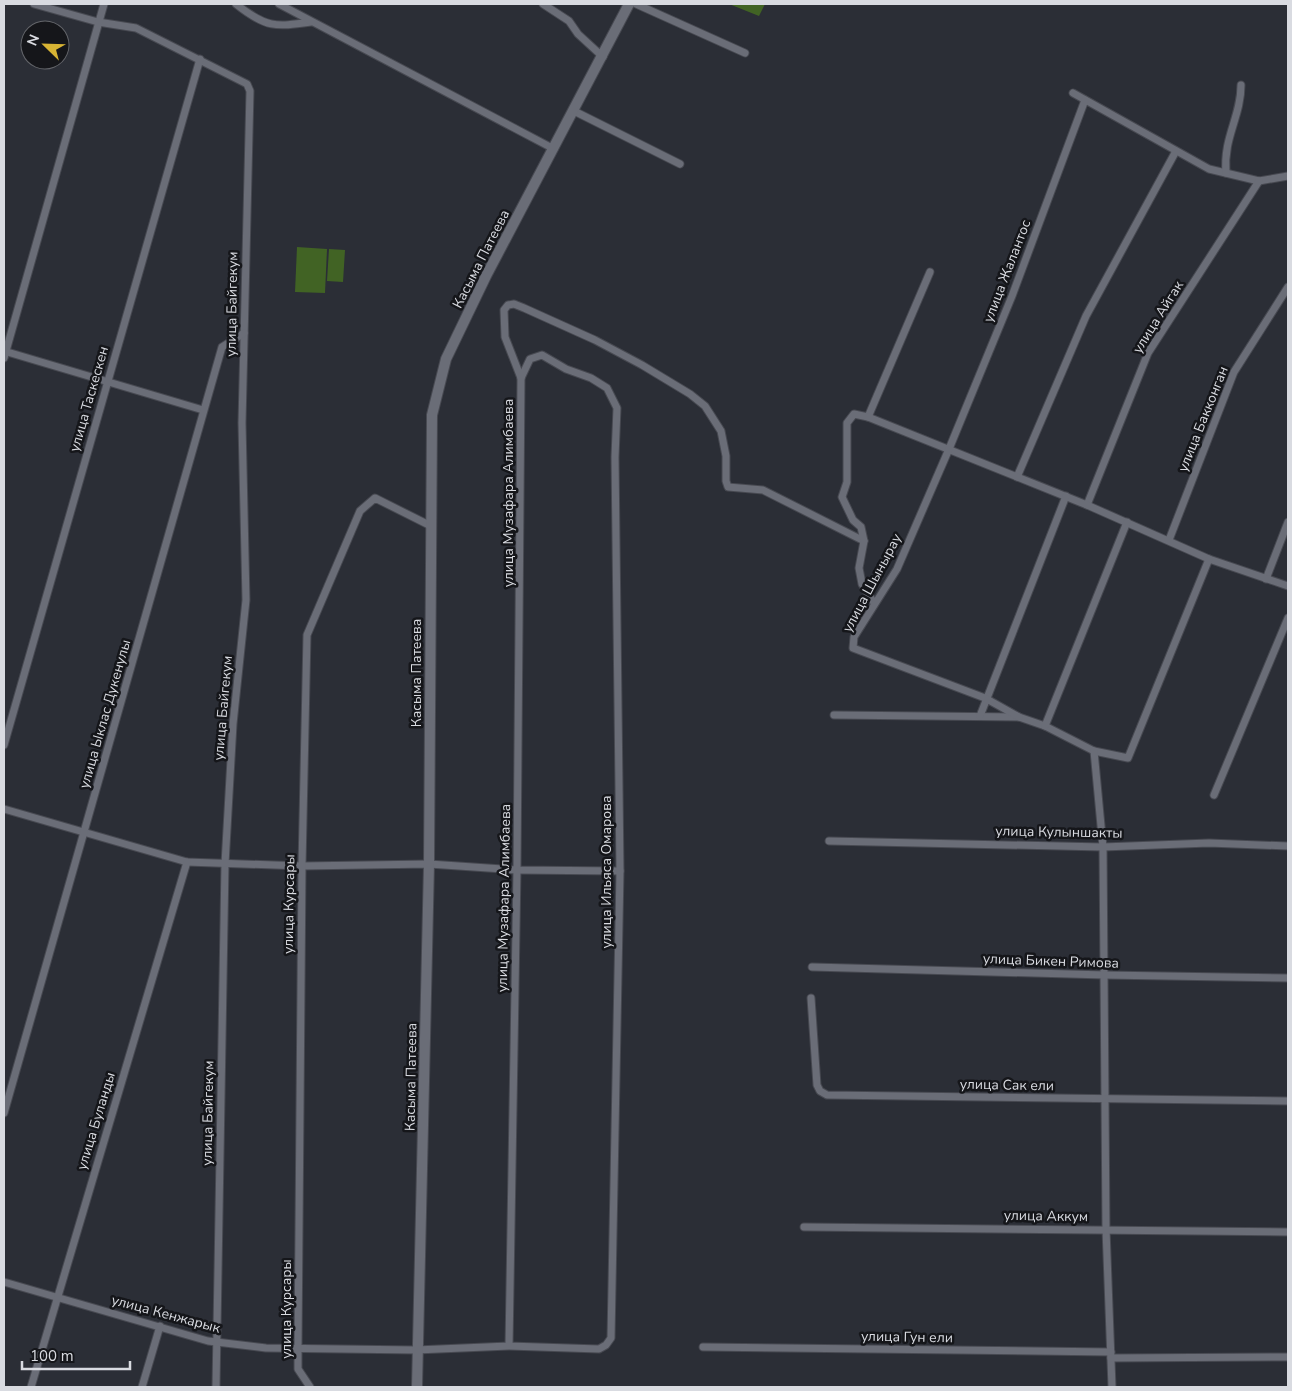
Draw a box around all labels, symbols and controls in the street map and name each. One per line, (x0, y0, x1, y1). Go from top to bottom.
north arrow (20, 20, 70, 70)
text: N (23, 32, 44, 49)
street label: Касыма Патеева (448, 206, 514, 312)
street label: улица Жалантос (979, 217, 1035, 325)
street label: улица Байгекум (222, 251, 242, 357)
street label: улица Айгак (1128, 277, 1188, 357)
street label: улица Таскескен (65, 344, 113, 454)
street label: улица Бакконган (1173, 363, 1233, 475)
street label: улица Музафара Алимбаева (499, 399, 518, 587)
street label: улица Шынырау (838, 530, 906, 636)
street label: Касыма Патеева (407, 619, 426, 727)
street label: улица Ыклас Дукенулы (75, 637, 135, 791)
street label: улица Байгекум (209, 655, 237, 761)
street label: улица Ильяса Омарова (597, 796, 616, 948)
street label: улица Музафара Алимбаева (493, 804, 515, 992)
street label: улица Кулыншакты (995, 821, 1123, 843)
street label: улица Курсары (279, 854, 299, 954)
street label: улица Бикен Римова (983, 949, 1119, 973)
street label: Касыма Патеева (401, 1023, 421, 1131)
street label: улица Байгекум (198, 1060, 218, 1166)
street label: улица Буланды (72, 1070, 120, 1172)
street label: улица Сак ели (960, 1075, 1054, 1095)
street label: улица Аккум (1004, 1206, 1088, 1226)
street label: улица Курсары (277, 1259, 296, 1359)
street label: улица Кенжарык (110, 1290, 223, 1338)
street label: улица Гун ели (861, 1327, 953, 1347)
scale bar (22, 1338, 130, 1370)
text: 100 m (30, 1346, 74, 1366)

